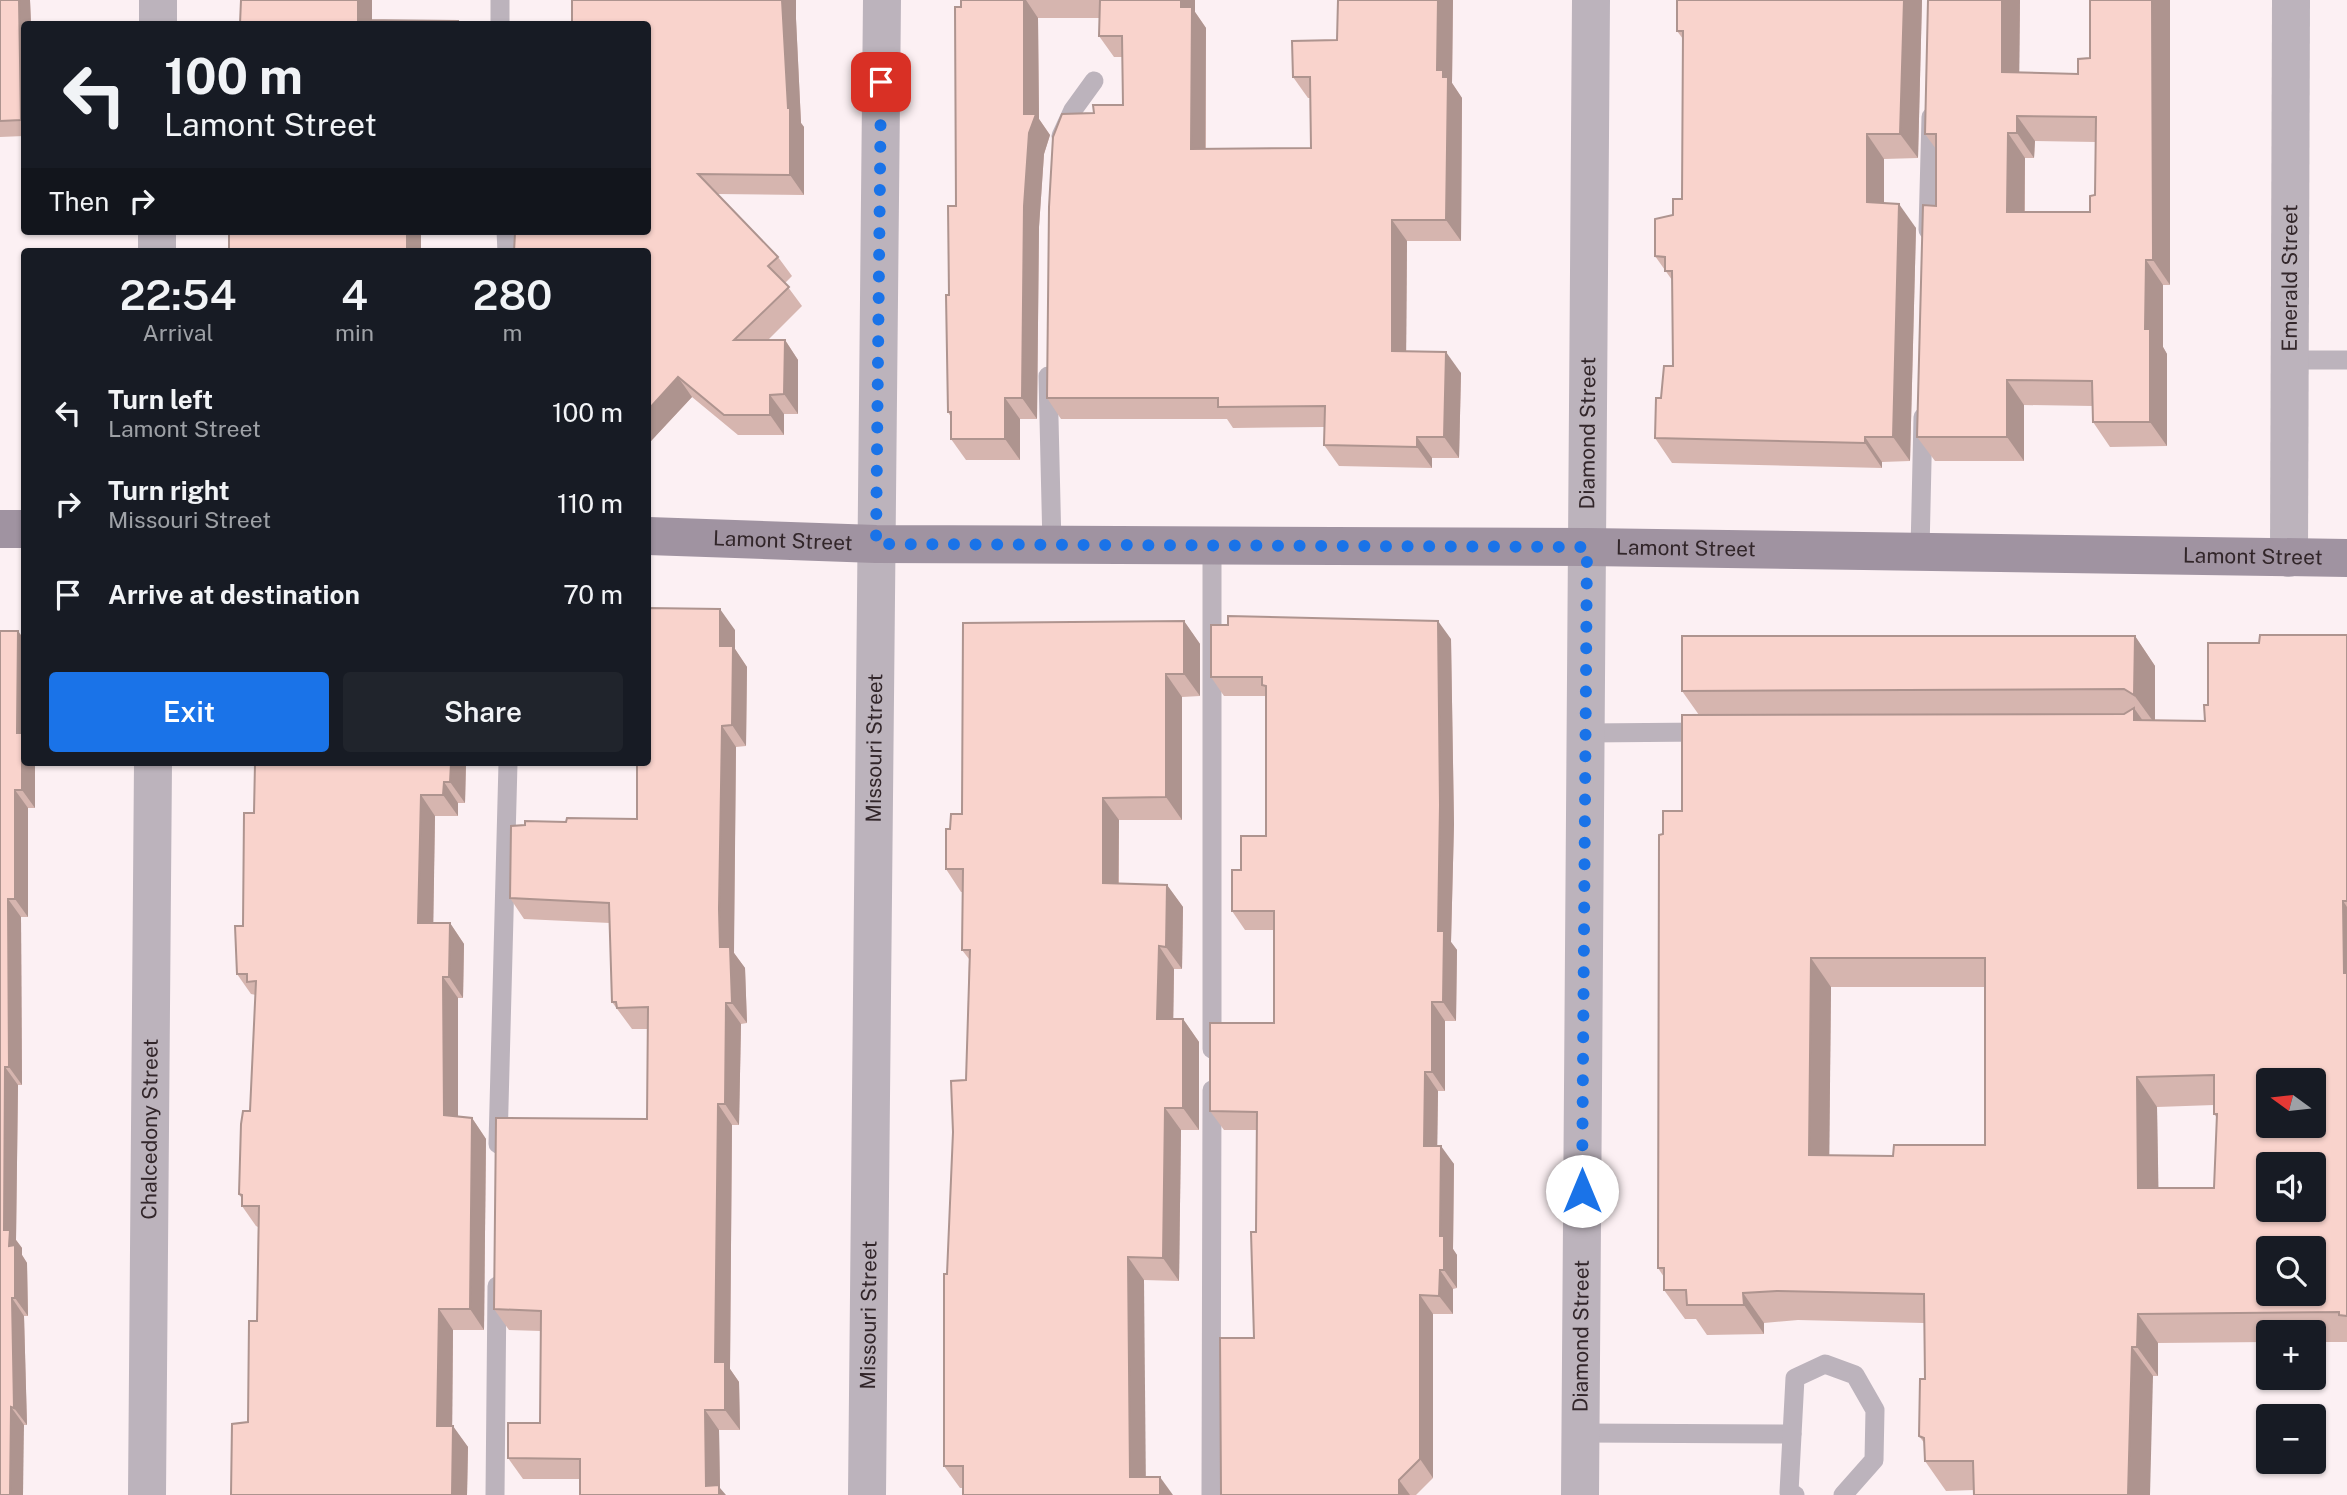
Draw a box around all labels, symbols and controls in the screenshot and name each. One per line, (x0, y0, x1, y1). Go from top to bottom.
text: 100 m (164, 47, 303, 105)
icon: left (49, 49, 140, 140)
pin (851, 52, 911, 112)
icon: arrive (862, 63, 900, 101)
text: Lamont Street (164, 106, 377, 143)
icon: right (123, 182, 161, 220)
text: Then (49, 186, 109, 217)
street label: Emerald Street (2277, 204, 2302, 352)
text: 22:54 (120, 270, 237, 319)
text: 4 (341, 270, 368, 319)
text: 280 (473, 270, 553, 319)
text: Arrival (143, 319, 214, 346)
text: min (335, 319, 374, 346)
text: m (503, 319, 522, 346)
street label: Diamond Street (1574, 357, 1600, 509)
text: Turn left (108, 384, 213, 415)
icon: left (49, 394, 87, 432)
text: 100 m (552, 397, 623, 428)
text: Lamont Street (108, 415, 261, 442)
text: Turn right (108, 475, 230, 506)
icon: right (49, 485, 87, 523)
text: 110 m (557, 488, 623, 519)
text: Missouri Street (108, 506, 271, 533)
street label: Lamont Street (713, 525, 853, 555)
street label: Lamont Street (1616, 534, 1756, 561)
street label: Lamont Street (2183, 543, 2323, 570)
icon: arrive (49, 576, 87, 614)
text: Arrive at destination (108, 579, 360, 610)
text: 70 m (563, 579, 623, 610)
button: Exit (49, 672, 329, 752)
button: Share (343, 672, 623, 752)
street label: Missouri Street (861, 673, 887, 823)
street label: Chalcedony Street (136, 1038, 163, 1220)
north arrow (2256, 1068, 2326, 1138)
map controls (2256, 1068, 2326, 1474)
button: sound (2256, 1152, 2326, 1222)
position arrow (1545, 1154, 1619, 1228)
button: search (2256, 1236, 2326, 1306)
street label: Missouri Street (855, 1240, 882, 1390)
street label: Diamond Street (1568, 1260, 1594, 1412)
button: + (2256, 1320, 2326, 1390)
button: − (2256, 1404, 2326, 1474)

